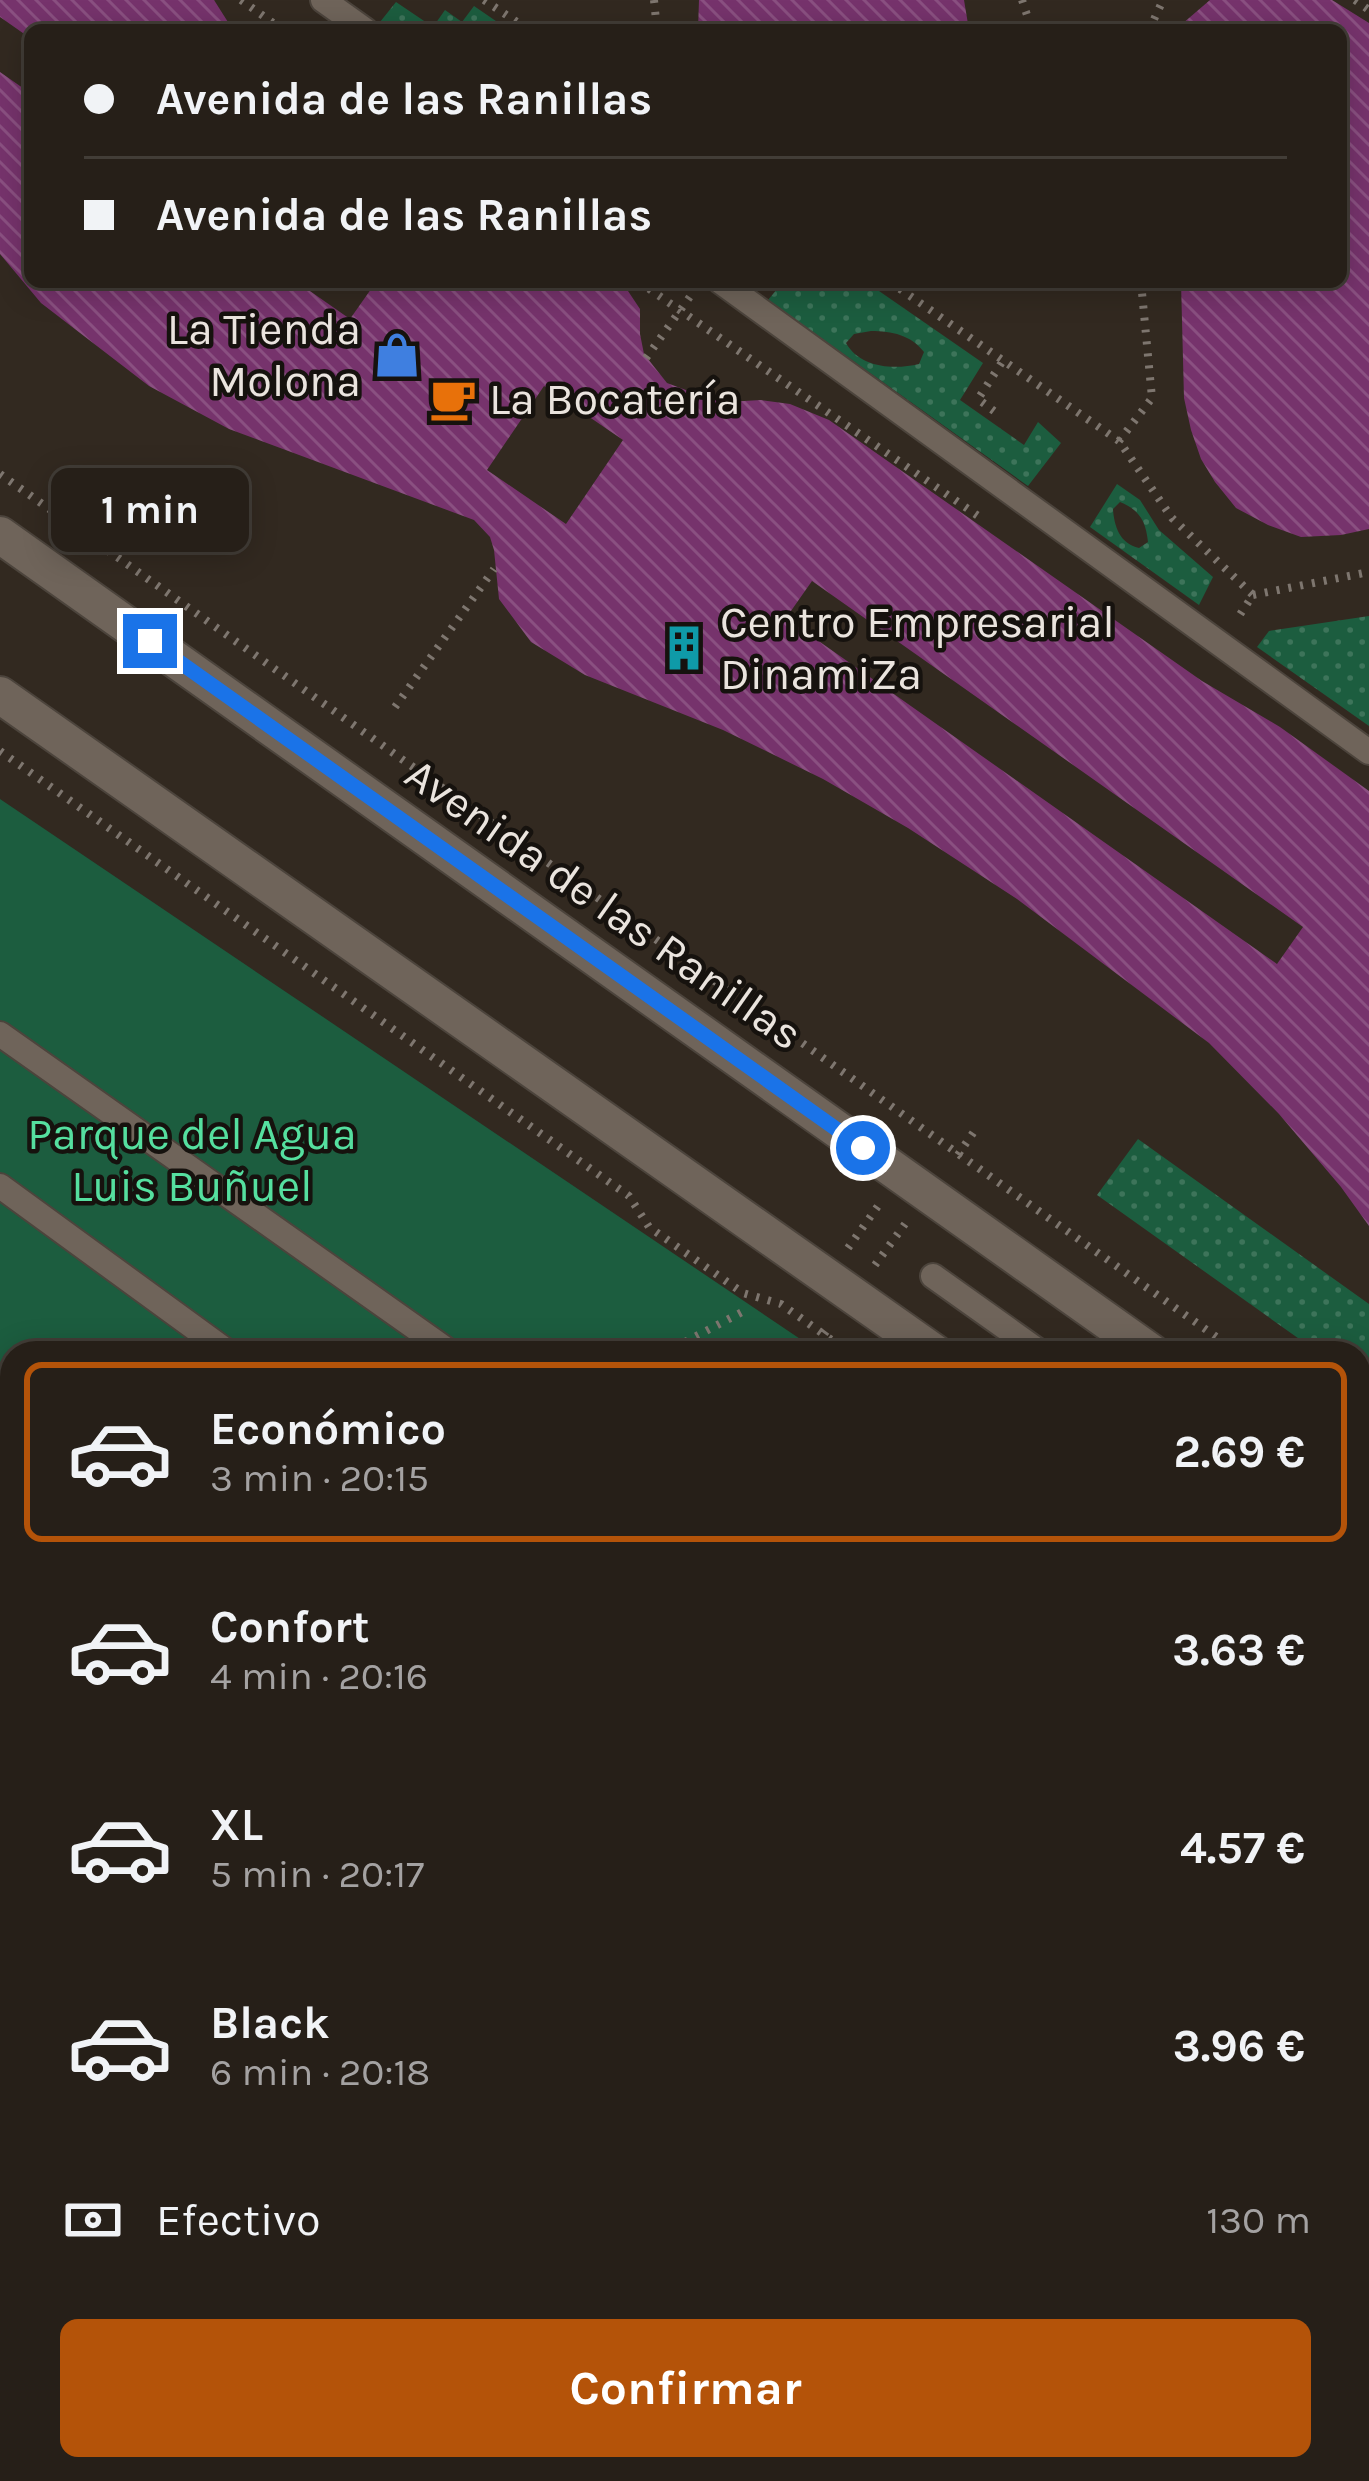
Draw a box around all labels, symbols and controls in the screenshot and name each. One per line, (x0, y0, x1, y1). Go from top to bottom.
text: Avenida de las Ranillas (156, 73, 652, 125)
text: Avenida de las Ranillas (156, 189, 652, 241)
place label: La Tienda Molona (167, 303, 361, 407)
shop icon: La Tienda Molona (372, 330, 422, 380)
place label: La Bocatería (489, 373, 741, 425)
cafe icon: La Bocatería (428, 374, 478, 424)
callout: 1 min (51, 467, 249, 551)
text: 1 min (101, 487, 199, 533)
place label: Centro Empresarial DinamiZa (720, 596, 1115, 700)
route end (123, 614, 177, 668)
building icon: Centro Empresarial DinamiZa (659, 623, 709, 673)
street label: Avenida de las Ranillas (396, 747, 812, 1061)
park label: Parque del Agua Luis Buñuel (27, 1108, 357, 1212)
route start (836, 1121, 890, 1175)
icon: car (66, 1398, 174, 1506)
text: Económico (210, 1403, 446, 1455)
text: 2.69 € (1173, 1426, 1305, 1478)
text: 3 min · 20:15 (210, 1455, 429, 1501)
icon: car (66, 1596, 174, 1704)
text: Confort (210, 1601, 369, 1653)
text: 3.63 € (1172, 1624, 1305, 1676)
text: 4 min · 20:16 (210, 1653, 428, 1699)
icon: car (66, 1794, 174, 1902)
text: XL (210, 1799, 263, 1851)
text: 4.57 € (1180, 1822, 1305, 1874)
text: 5 min · 20:17 (210, 1851, 424, 1897)
icon: car (66, 1992, 174, 2100)
text: Black (210, 1997, 330, 2049)
text: 3.96 € (1173, 2020, 1305, 2072)
text: 6 min · 20:18 (210, 2049, 430, 2095)
icon: cash (60, 2187, 126, 2253)
text: Efectivo (156, 2194, 321, 2246)
text: 130 m (1206, 2197, 1311, 2243)
button: Confirmar (60, 2319, 1311, 2457)

